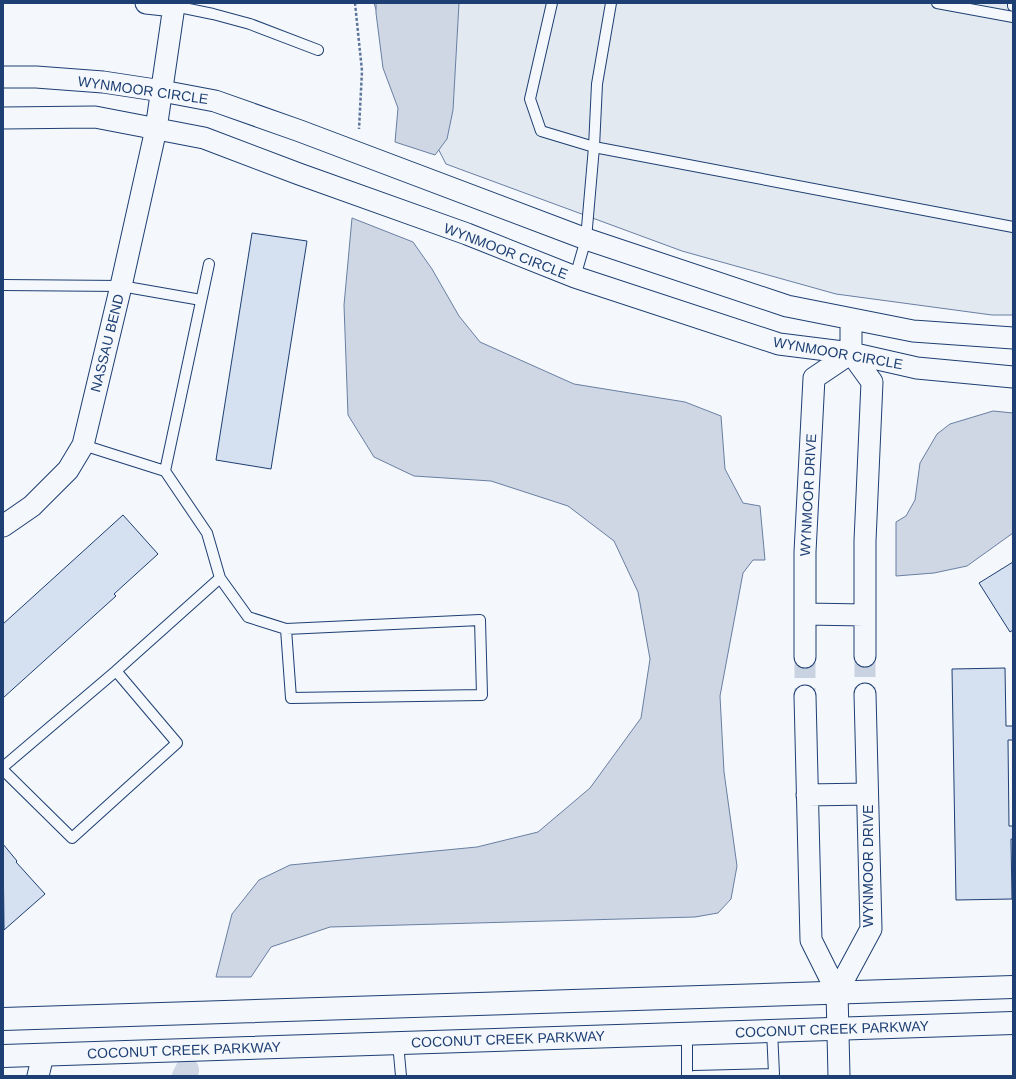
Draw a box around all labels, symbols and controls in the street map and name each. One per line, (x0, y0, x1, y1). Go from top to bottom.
street label: WYNMOOR CIRCLE (77, 73, 209, 107)
street label: WYNMOOR CIRCLE (442, 220, 570, 282)
street label: NASSAU BEND (87, 292, 127, 394)
street label: WYNMOOR CIRCLE (772, 334, 904, 372)
street label: WYNMOOR DRIVE (797, 433, 819, 557)
street label: WYNMOOR DRIVE (860, 805, 876, 927)
street label: COCONUT CREEK PARKWAY (735, 1018, 930, 1040)
street label: COCONUT CREEK PARKWAY (411, 1028, 606, 1050)
street label: COCONUT CREEK PARKWAY (87, 1039, 282, 1061)

